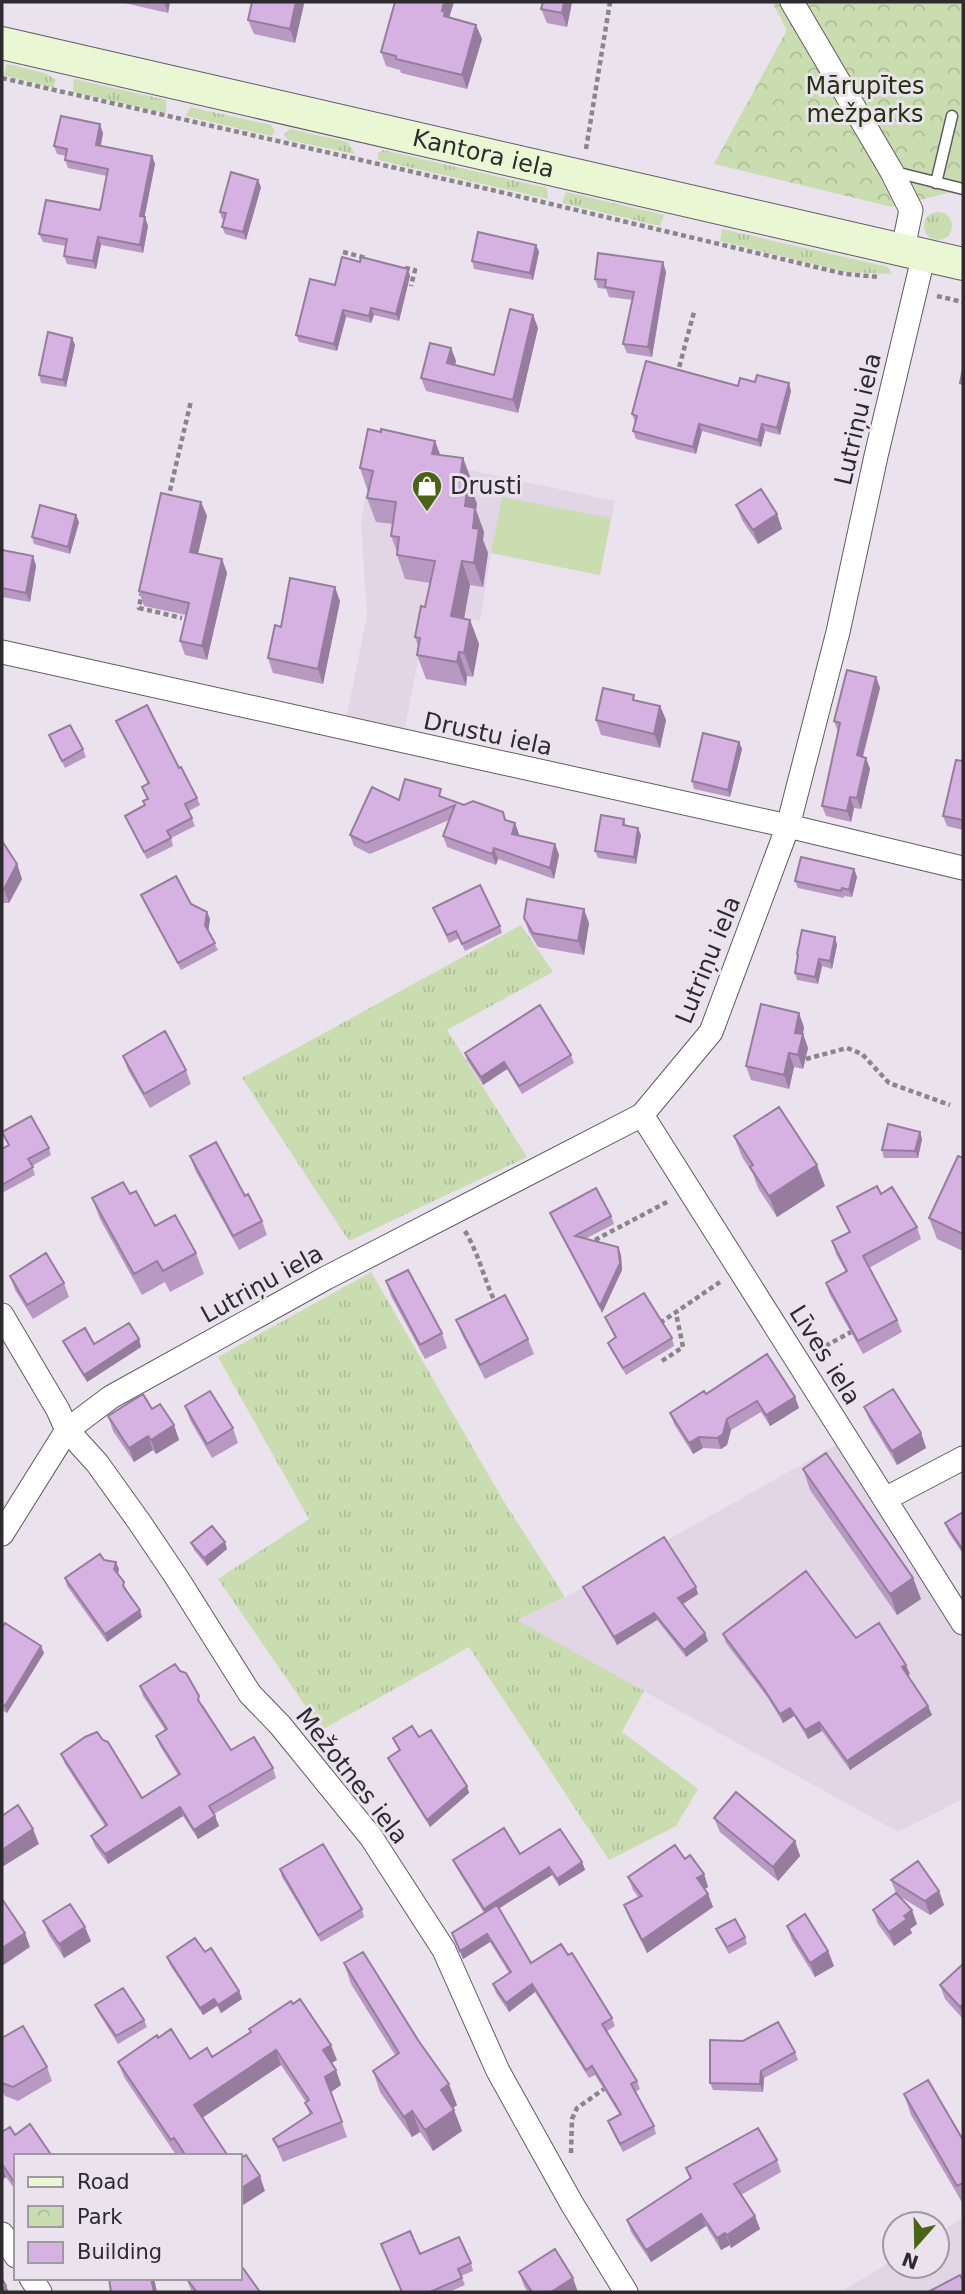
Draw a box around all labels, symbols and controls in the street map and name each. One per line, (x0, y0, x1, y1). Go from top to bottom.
park label: Mārupītes mežparks (805, 72, 925, 128)
street label: Kantora iela (410, 124, 557, 184)
street label: Lutriņu iela (829, 350, 887, 488)
shop icon: Drusti (410, 469, 444, 513)
place label: Drusti (450, 472, 522, 500)
street label: Drustu iela (421, 707, 555, 761)
street label: Lutriņu iela (670, 892, 746, 1028)
street label: Lutriņu iela (196, 1239, 328, 1329)
street label: Līves iela (783, 1300, 867, 1410)
street label: Mežotnes iela (290, 1702, 414, 1850)
legend (14, 2154, 242, 2280)
text: Road (77, 2170, 130, 2194)
text: Park (77, 2205, 123, 2229)
north arrow (881, 2210, 951, 2280)
text: Building (77, 2240, 162, 2264)
text: N (899, 2248, 921, 2274)

